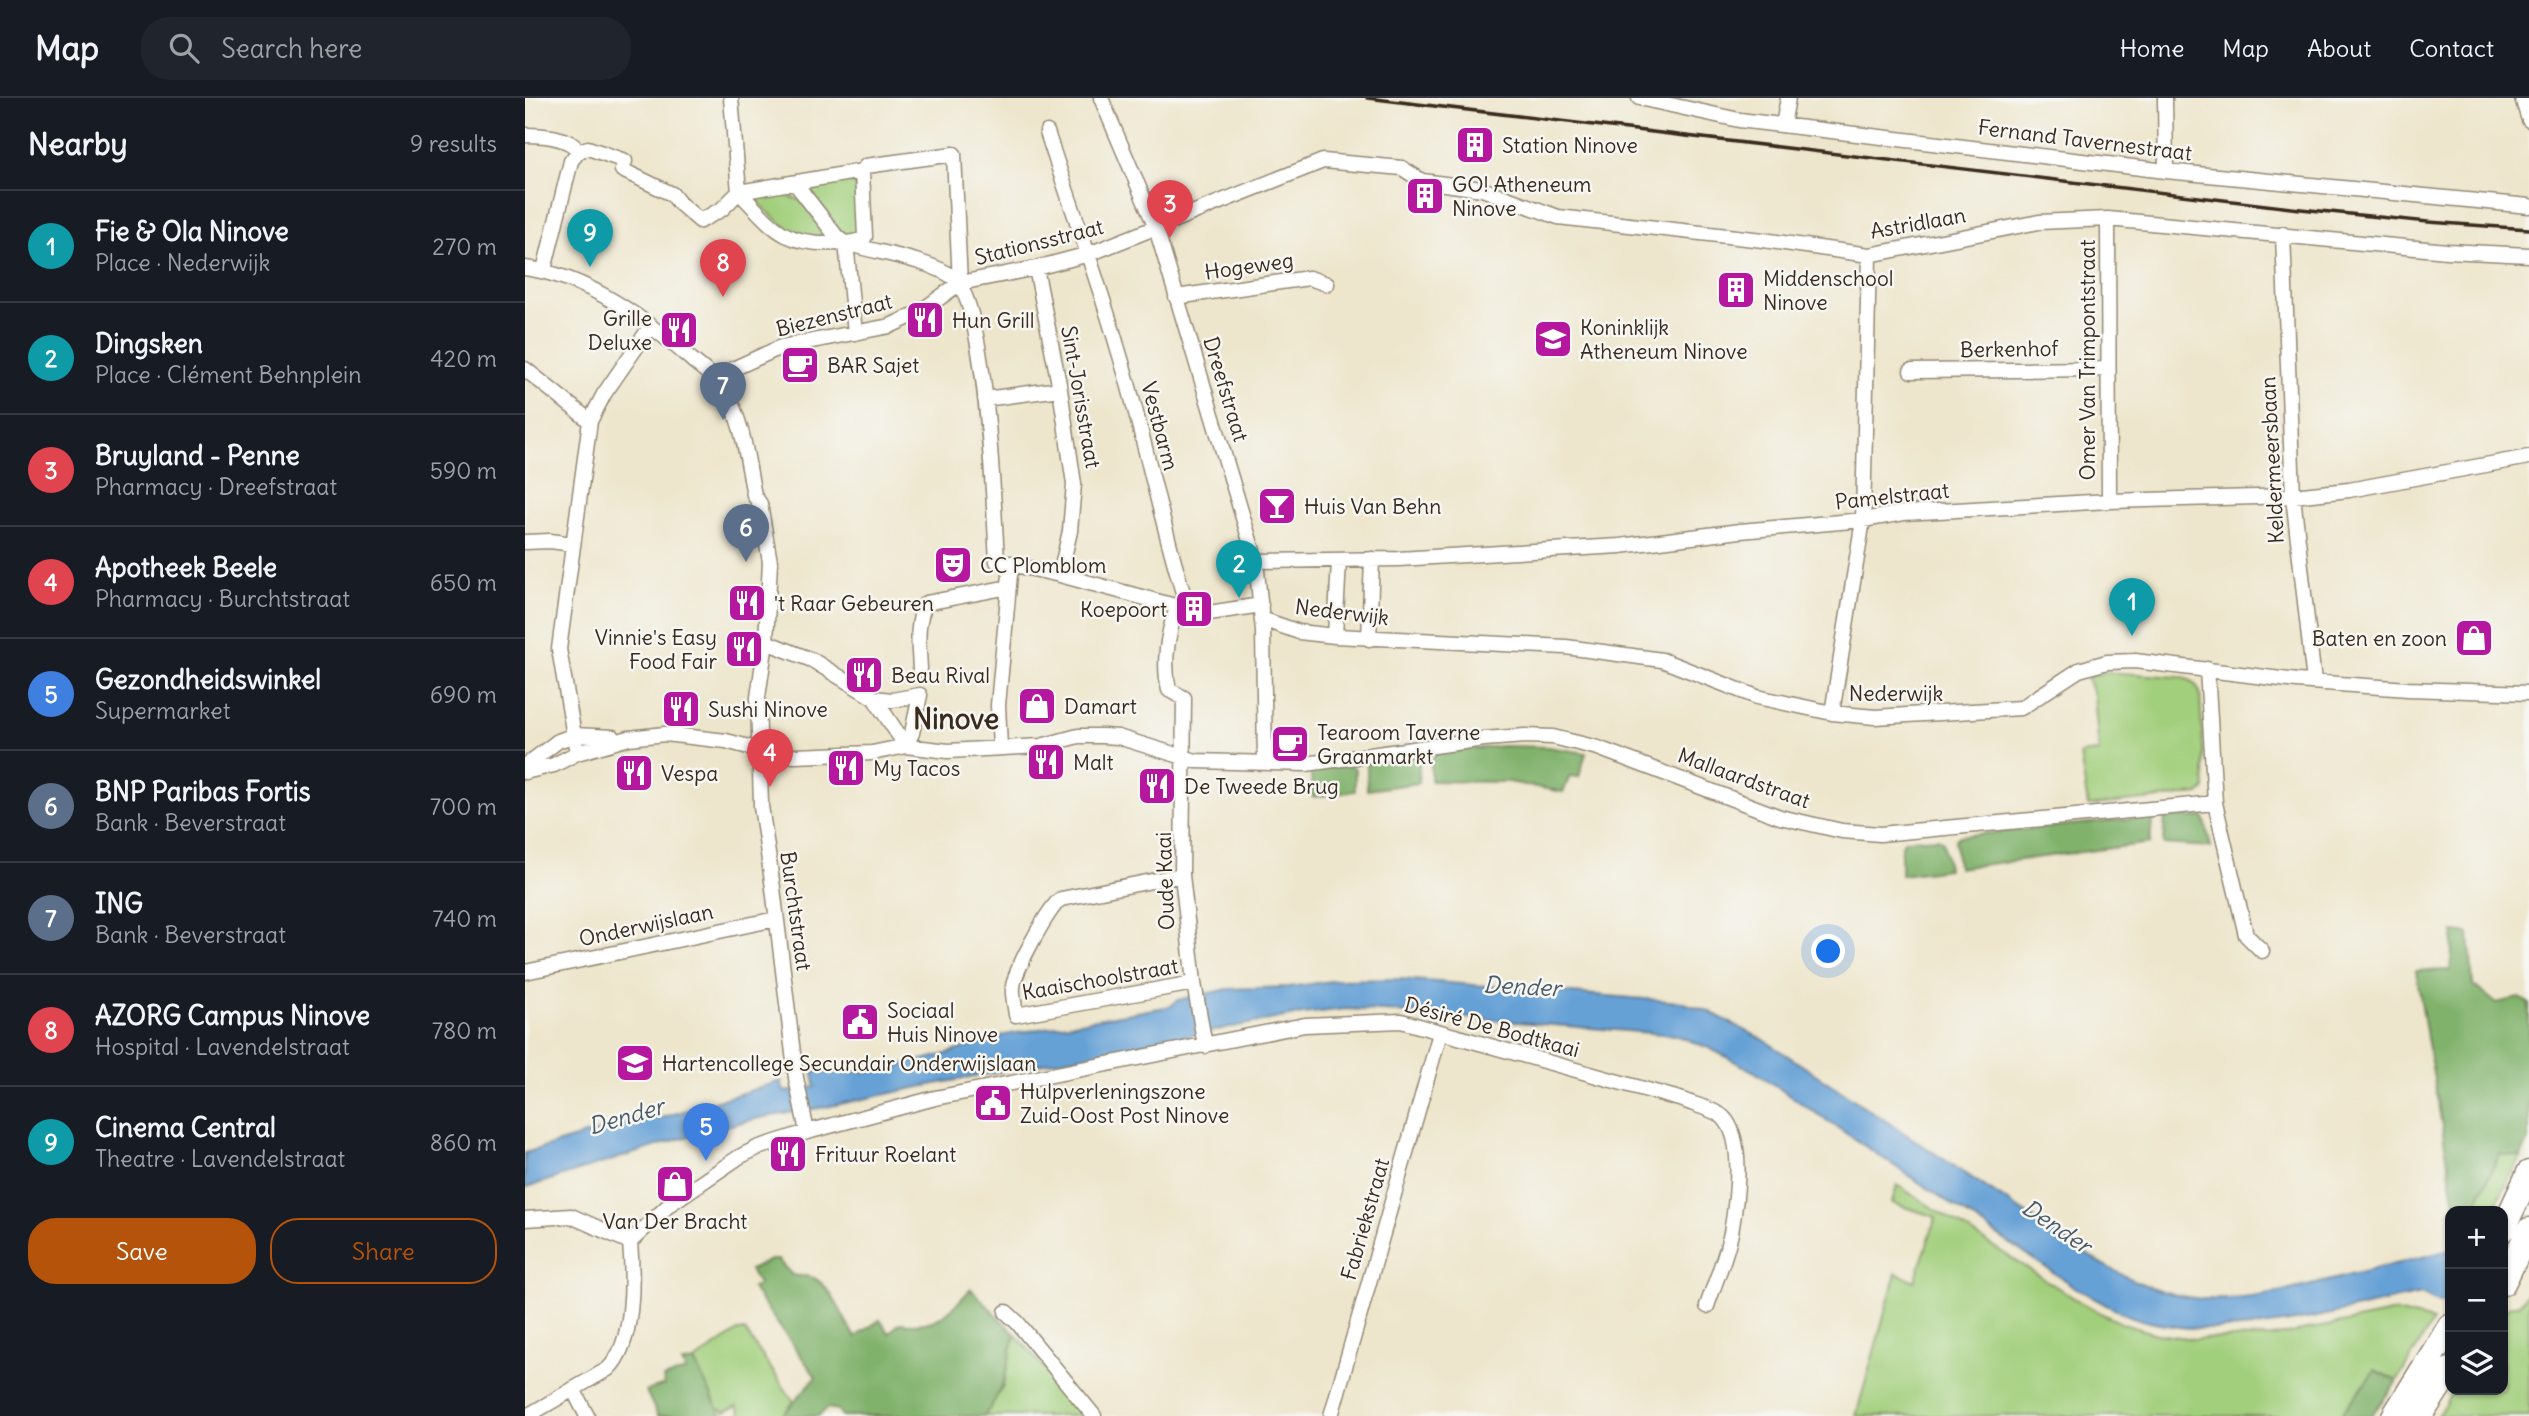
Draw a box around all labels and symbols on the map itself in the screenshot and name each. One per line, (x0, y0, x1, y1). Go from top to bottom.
street label: Fernand Tavernestraat (1976, 113, 2194, 167)
building icon: Station Ninove (1454, 124, 1496, 166)
place label: Station Ninove (1502, 132, 1638, 159)
place label: GO! Atheneum Ninove (1452, 171, 1591, 222)
building icon: GO! Atheneum Ninove (1404, 175, 1446, 217)
pin: 3 (1147, 180, 1193, 238)
street label: Astridlaan (1868, 201, 1968, 245)
pin: 9 (567, 209, 613, 267)
street label: Stationsstraat (972, 213, 1106, 271)
pin: 8 (700, 239, 746, 297)
street label: Omer Van Trimpontstraat (2074, 240, 2101, 480)
street label: Hogeweg (1203, 246, 1295, 286)
place label: Middenschool Ninove (1763, 265, 1893, 316)
building icon: Middenschool Ninove (1715, 269, 1757, 311)
street label: Biezenstraat (773, 288, 895, 342)
restaurant icon: Hun Grill (904, 299, 946, 341)
place label: Grille Deluxe (588, 305, 652, 356)
place label: Hun Grill (952, 307, 1034, 334)
restaurant icon: Grille Deluxe (658, 309, 700, 351)
place label: Koninklijk Atheneum Ninove (1580, 314, 1748, 365)
school or university icon: Koninklijk Atheneum Ninove (1532, 318, 1574, 360)
street label: Sint-Jorisstraat (1055, 324, 1107, 470)
street label: Dreefstraat (1197, 333, 1255, 445)
street label: Berkenhof (1960, 335, 2060, 363)
cafe icon: BAR Sajet (779, 344, 821, 386)
place label: BAR Sajet (827, 352, 919, 379)
pin: 7 (700, 362, 746, 420)
street label: Keldermeersbaan (2254, 376, 2290, 544)
street label: Vestbarm (1135, 379, 1185, 473)
street label: Pamelstraat (1834, 477, 1950, 515)
bar icon: Huis Van Behn (1256, 485, 1298, 527)
place label: Huis Van Behn (1304, 493, 1441, 520)
pin: 6 (723, 504, 769, 562)
pin: 2 (1216, 540, 1262, 598)
theatre icon: CC Plomblom (932, 544, 974, 586)
place label: CC Plomblom (980, 552, 1106, 579)
pin: 1 (2109, 578, 2155, 636)
restaurant icon: 't Raar Gebeuren (726, 582, 768, 624)
building icon: Koepoort (1173, 588, 1215, 630)
place label: 't Raar Gebeuren (774, 590, 934, 617)
street label: Nederwijk (1294, 593, 1390, 631)
place label: Koepoort (1080, 596, 1167, 623)
shop icon: Baten en zoon (2453, 617, 2495, 659)
place label: Vinnie's Easy Food Fair (595, 624, 717, 675)
place label: Baten en zoon (2312, 625, 2447, 652)
restaurant icon: Vinnie's Easy Food Fair (723, 628, 765, 670)
restaurant icon: Beau Rival (843, 654, 885, 696)
place label: Beau Rival (891, 662, 990, 689)
street label: Nederwijk (1849, 680, 1943, 707)
shop icon: Damart (1016, 685, 1058, 727)
restaurant icon: Sushi Ninove (660, 688, 702, 730)
place label: Damart (1064, 693, 1137, 720)
place label: Sushi Ninove (708, 696, 828, 723)
district label: Ninove (913, 701, 999, 737)
place label: Tearoom Taverne Graanmarkt (1317, 719, 1480, 770)
cafe icon: Tearoom Taverne Graanmarkt (1269, 723, 1311, 765)
pin: 4 (747, 729, 793, 787)
restaurant icon: Malt (1025, 741, 1067, 783)
street label: Mallaardstraat (1674, 742, 1814, 814)
restaurant icon: My Tacos (825, 747, 867, 789)
place label: Malt (1073, 749, 1114, 776)
restaurant icon: Vespa (613, 752, 655, 794)
place label: My Tacos (873, 755, 960, 782)
place label: Vespa (661, 760, 718, 787)
restaurant icon: De Tweede Brug (1136, 765, 1178, 807)
place label: De Tweede Brug (1184, 773, 1339, 800)
street label: Oude Kaai (1150, 831, 1180, 931)
street label: Burchtstraat (774, 850, 818, 972)
street label: Onderwijslaan (576, 898, 716, 952)
your location (1811, 934, 1845, 968)
street label: Kaaischoolstraat (1020, 952, 1180, 1006)
water label: Dender (1483, 969, 1564, 1003)
street label: Désiré De Bodtkaai (1402, 991, 1582, 1063)
place label: Sociaal Huis Ninove (887, 997, 998, 1048)
public building icon: Sociaal Huis Ninove (839, 1001, 881, 1043)
school or university icon: Hartencollege Secundair Onderwijslaan (614, 1042, 656, 1084)
place label: Hartencollege Secundair Onderwijslaan (662, 1050, 1037, 1077)
place label: Hulpverleningszone Zuid-Oost Post Ninove (1020, 1078, 1229, 1129)
public building icon: Hulpverleningszone Zuid-Oost Post Ninove (972, 1082, 1014, 1124)
water label: Dender (585, 1091, 670, 1141)
pin: 5 (683, 1103, 729, 1161)
restaurant icon: Frituur Roelant (767, 1133, 809, 1175)
place label: Frituur Roelant (815, 1141, 956, 1168)
street label: Fabriekstraat (1335, 1155, 1395, 1283)
shop icon: Van Der Bracht (654, 1163, 696, 1205)
water label: Dender (2017, 1192, 2099, 1261)
place label: Van Der Bracht (603, 1208, 747, 1235)

